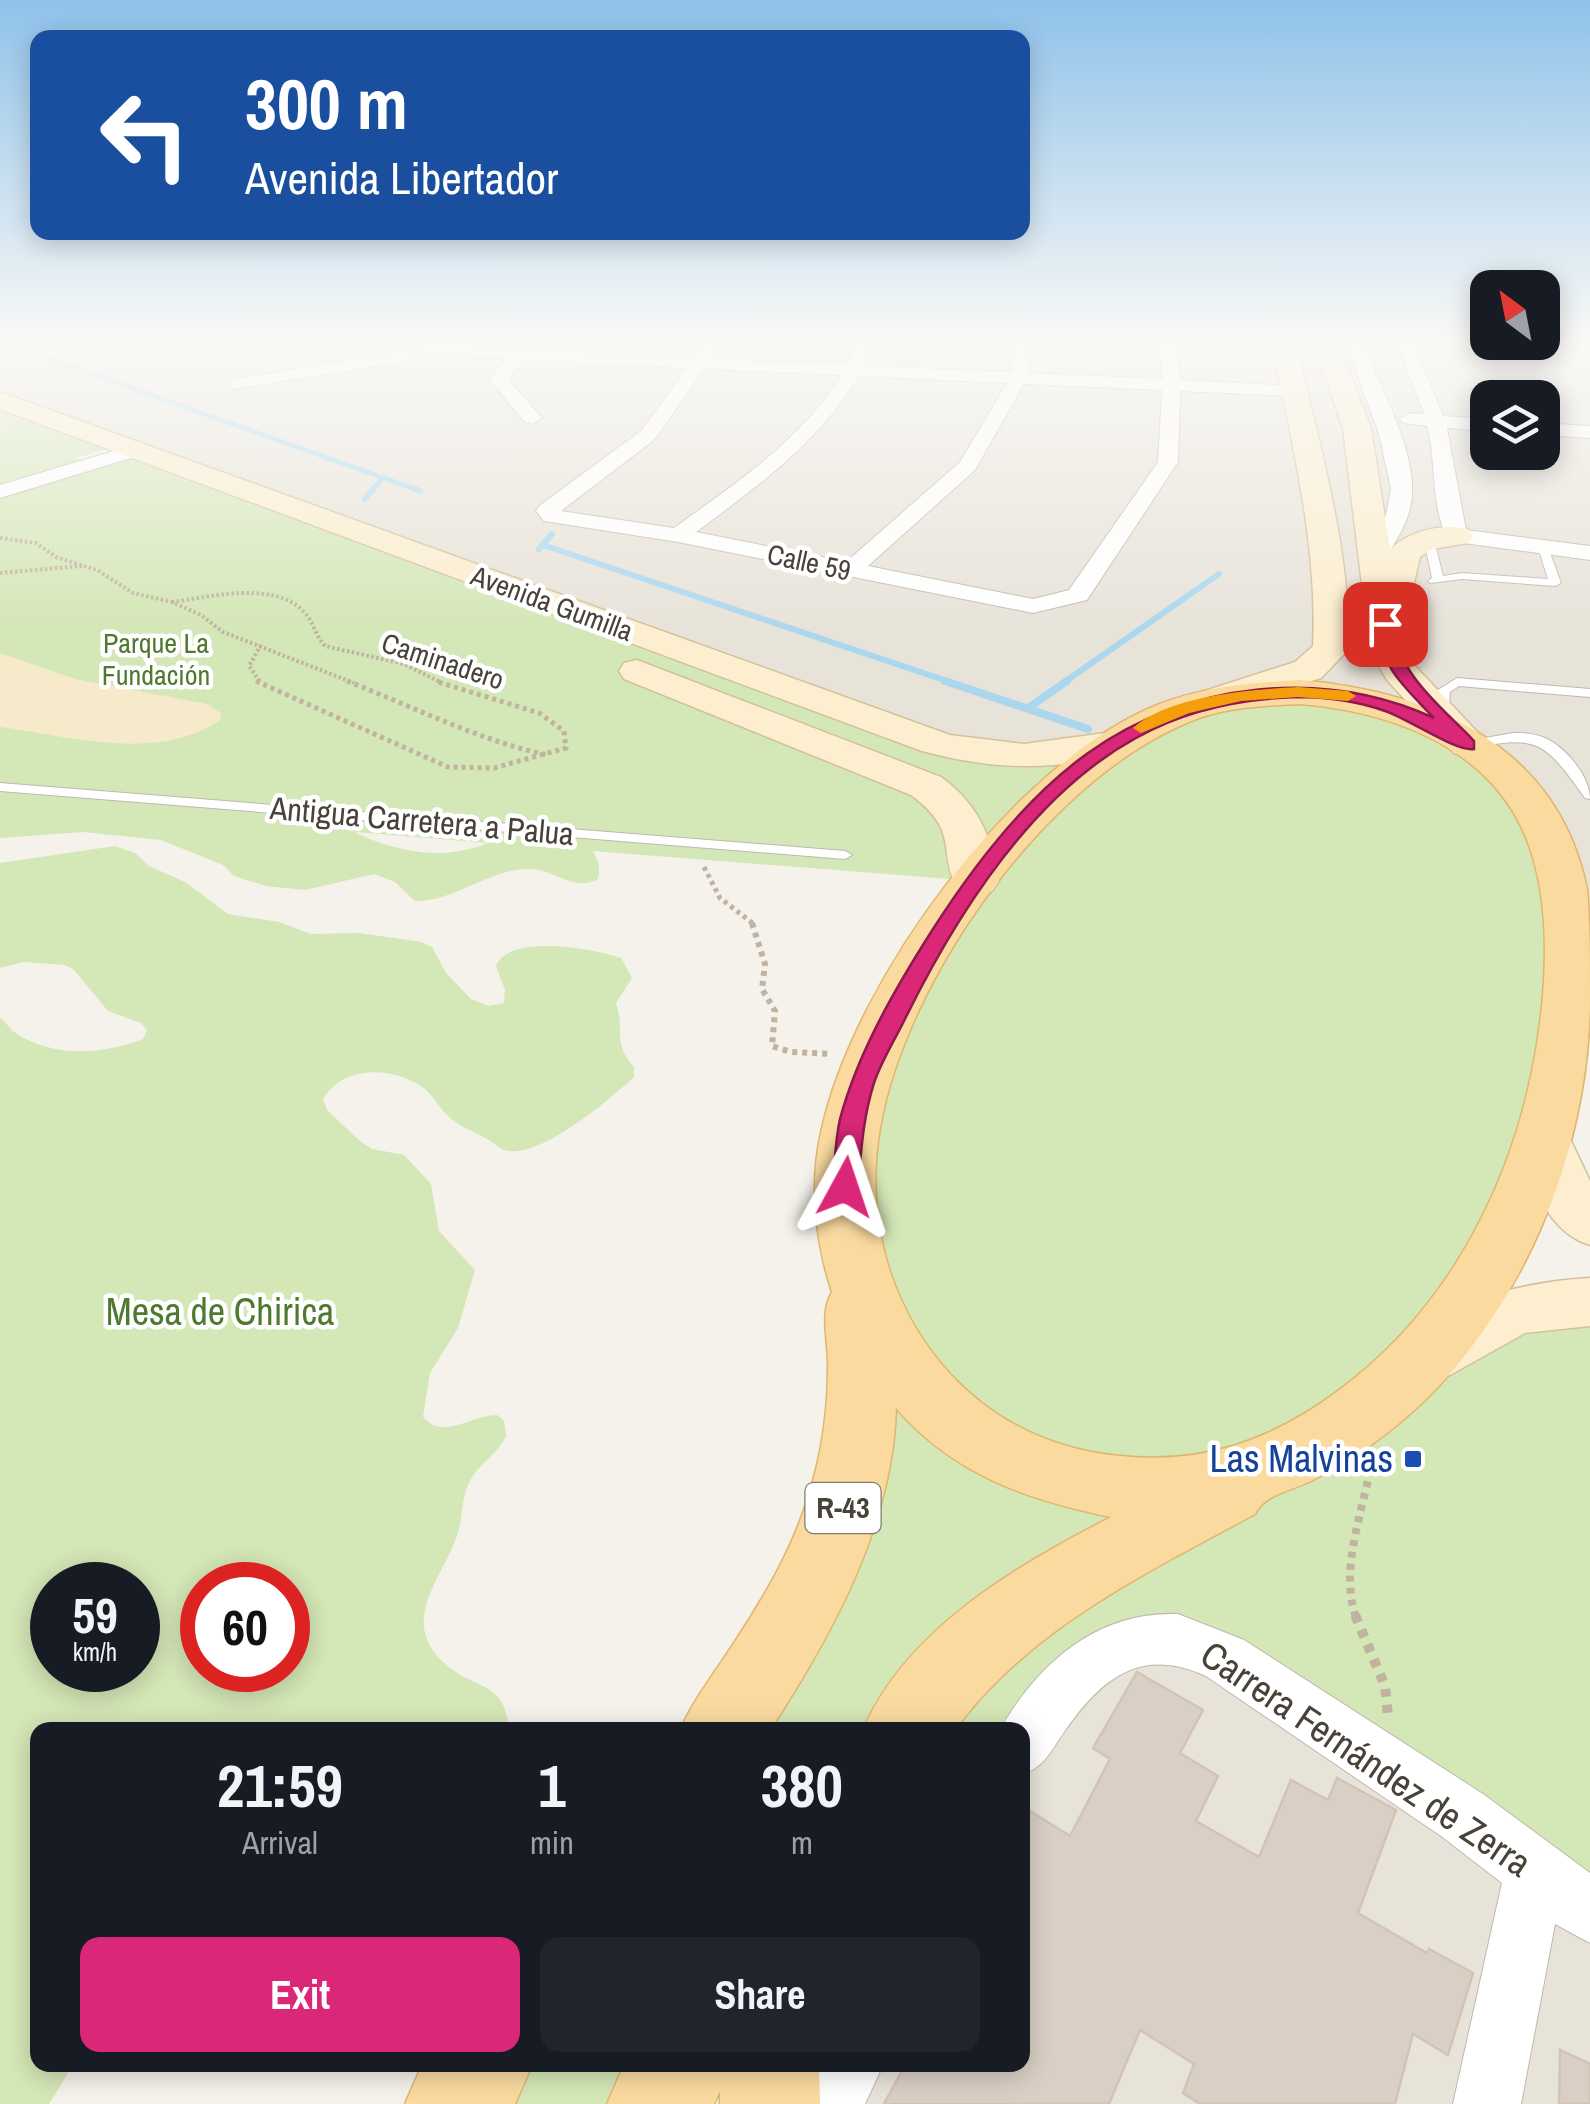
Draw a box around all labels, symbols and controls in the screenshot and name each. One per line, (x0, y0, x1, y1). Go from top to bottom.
text: 300 m (245, 57, 408, 151)
icon: left (80, 70, 210, 200)
text: Avenida Libertador (245, 147, 558, 208)
north arrow (1470, 270, 1560, 360)
map controls (1470, 270, 1560, 470)
button: layers (1470, 380, 1560, 470)
street label: Calle 59 (764, 535, 854, 589)
street label: Avenida Gumilla (465, 556, 638, 650)
pin (1343, 582, 1428, 667)
icon: arrive (1358, 597, 1413, 652)
street label: Caminadero (377, 623, 509, 699)
park label: Parque La Fundación (102, 624, 210, 694)
street label: Antigua Carretera a Palua (267, 786, 576, 855)
position arrow (793, 1135, 897, 1239)
park label: Mesa de Chirica (106, 1286, 334, 1337)
place label: Las Malvinas (1209, 1433, 1393, 1484)
marker: Las Malvinas (1402, 1448, 1424, 1470)
road number: R-43 (806, 1483, 880, 1533)
speed limit sign: 60 (180, 1562, 310, 1692)
text: 59 (72, 1581, 118, 1649)
street label: Carrera Fernández de Zerra (1191, 1629, 1541, 1888)
text: km/h (73, 1635, 117, 1669)
text: 21:59 (217, 1745, 343, 1826)
text: 1 (538, 1745, 566, 1826)
text: 380 (761, 1745, 843, 1826)
text: Arrival (242, 1821, 318, 1864)
text: min (530, 1821, 574, 1864)
text: m (791, 1821, 813, 1864)
button: Exit (80, 1937, 520, 2052)
button: Share (540, 1937, 980, 2052)

